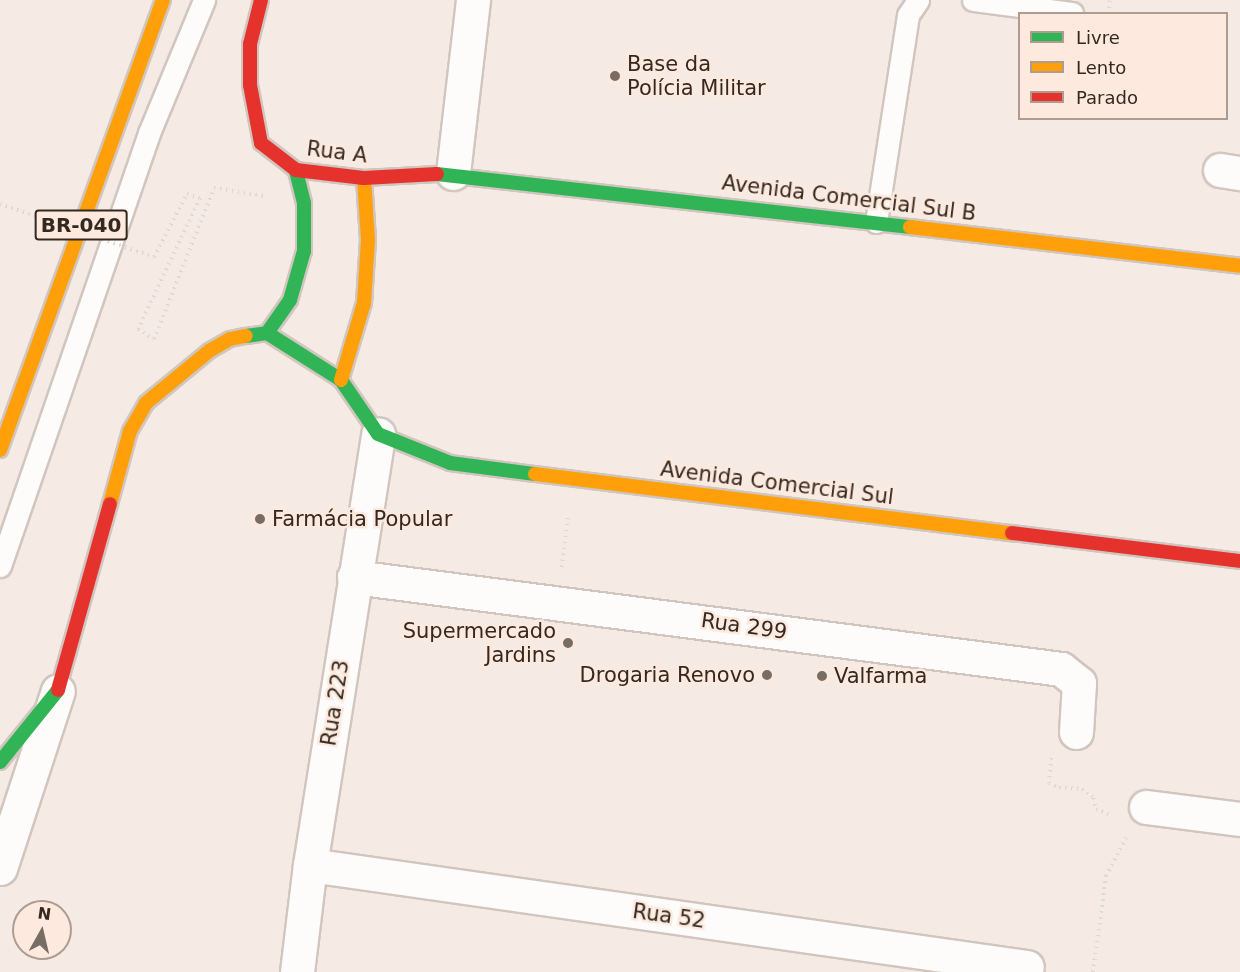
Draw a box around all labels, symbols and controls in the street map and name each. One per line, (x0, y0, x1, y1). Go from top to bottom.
legend (1018, 12, 1228, 120)
text: Livre (1076, 27, 1120, 48)
place label: Base da Polícia Militar (627, 51, 766, 101)
text: Lento (1076, 57, 1126, 78)
marker: Base da Polícia Militar (608, 69, 622, 83)
text: Parado (1076, 87, 1138, 108)
street label: Rua A (305, 136, 369, 168)
street label: Avenida Comercial Sul B (720, 170, 978, 226)
road number: BR-040 (34, 208, 128, 242)
street label: Avenida Comercial Sul (659, 456, 895, 510)
place label: Farmácia Popular (272, 506, 452, 532)
marker: Farmácia Popular (253, 512, 267, 526)
street label: Rua 299 (699, 607, 789, 645)
place label: Supermercado Jardins (403, 618, 556, 668)
marker: Supermercado Jardins (561, 636, 575, 650)
street label: Rua 223 (316, 658, 354, 748)
place label: Drogaria Renovo (580, 662, 755, 688)
place label: Valfarma (834, 663, 927, 689)
marker: Drogaria Renovo (760, 668, 774, 682)
marker: Valfarma (815, 669, 829, 683)
street label: Rua 52 (631, 898, 707, 934)
north arrow (12, 900, 72, 960)
text: N (36, 903, 52, 924)

